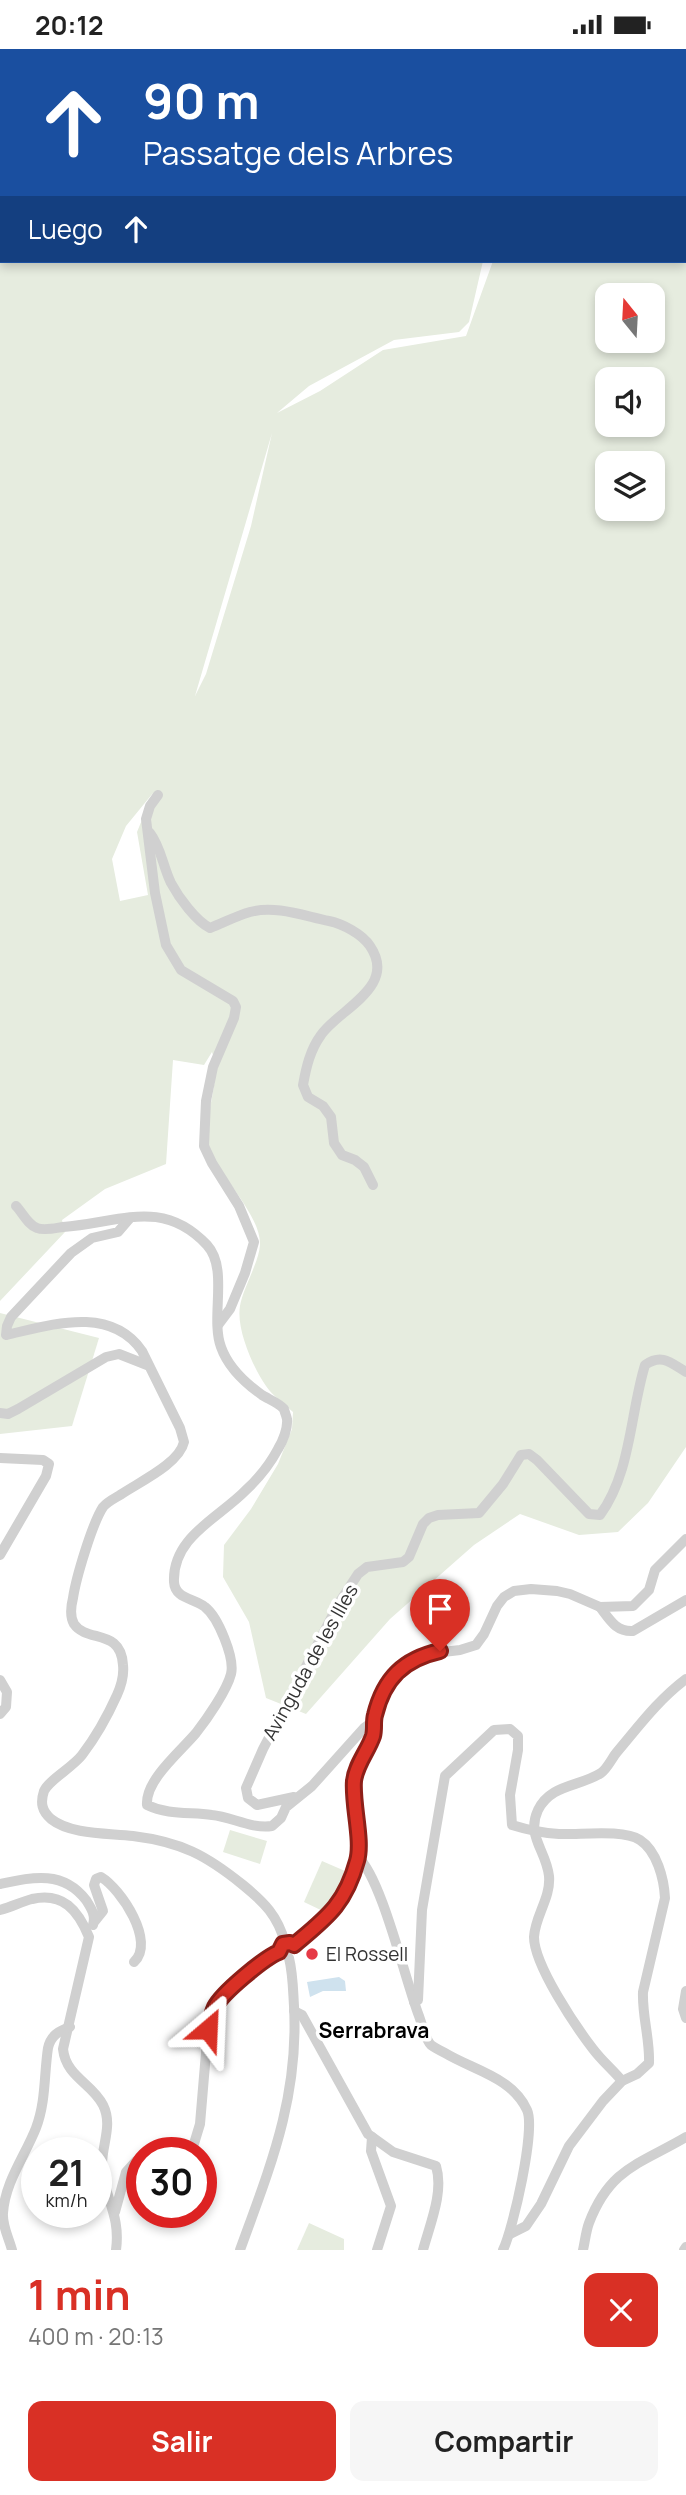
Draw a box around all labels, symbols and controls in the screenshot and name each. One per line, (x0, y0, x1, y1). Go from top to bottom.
text: 20:12 (35, 7, 103, 43)
text: 90 m (143, 67, 260, 134)
icon: ahead (28, 77, 119, 168)
text: Passatge dels Arbres (143, 131, 453, 175)
icon: ahead (117, 210, 155, 248)
text: Luego (28, 211, 103, 247)
north arrow (595, 283, 665, 353)
map controls (595, 283, 665, 521)
button: sound (595, 367, 665, 437)
button: layers (595, 451, 665, 521)
street label: Avinguda de les Illes (256, 1579, 364, 1745)
pin (410, 1579, 470, 1651)
icon: arrive (421, 1590, 459, 1628)
place label: El Rossell (326, 1941, 408, 1967)
marker: El Rossell (304, 1946, 320, 1962)
position arrow (171, 1992, 245, 2066)
district label: Serrabrava (319, 2016, 429, 2044)
speed limit sign: 30 (126, 2137, 217, 2228)
text: 21 (48, 2149, 85, 2197)
text: km/h (46, 2188, 87, 2212)
text: 1 min (28, 2265, 131, 2323)
button: close (584, 2273, 658, 2347)
text: 400 m · 20:13 (28, 2320, 164, 2352)
button: Salir (28, 2401, 336, 2481)
button: Compartir (350, 2401, 658, 2481)

